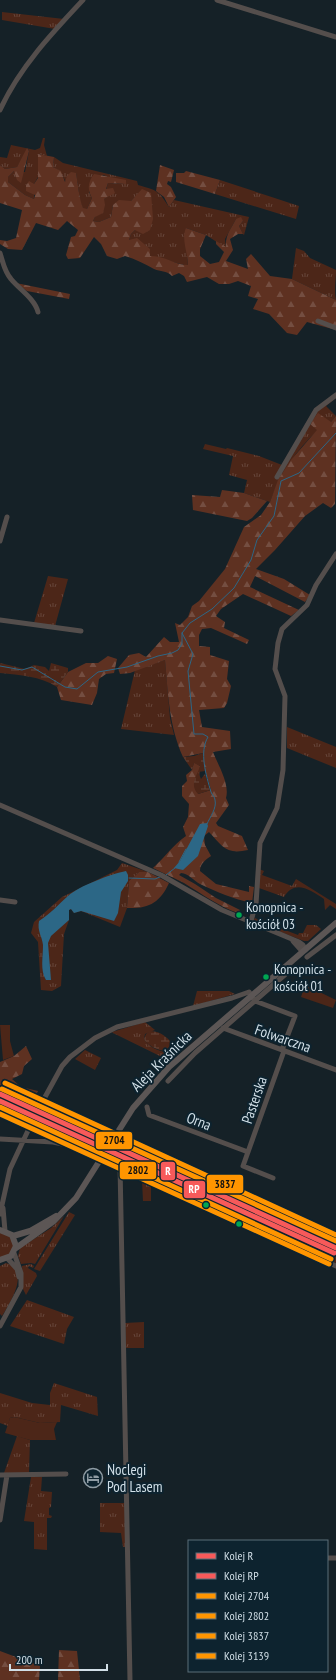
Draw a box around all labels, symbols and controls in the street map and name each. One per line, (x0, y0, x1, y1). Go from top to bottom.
place label: Konopnica - kościół 03 (246, 898, 303, 933)
marker: Konopnica - kościół 03 (234, 910, 244, 920)
place label: Konopnica - kościół 01 (274, 960, 331, 995)
marker: Konopnica - kościół 01 (261, 972, 271, 982)
street label: Folwarczna (252, 1020, 314, 1056)
street label: Aleja Kraśnicka (127, 1027, 195, 1095)
street label: Pasterska (237, 1074, 271, 1126)
street label: Orna (184, 1108, 214, 1134)
line badge: 2704 (95, 1131, 133, 1150)
text: 2704 (103, 1133, 125, 1147)
line badge: 2802 (119, 1161, 157, 1180)
line badge: R (160, 1161, 176, 1181)
text: 2802 (127, 1163, 149, 1177)
text: R (165, 1164, 171, 1178)
line badge: 3837 (206, 1174, 244, 1194)
text: 3837 (214, 1177, 236, 1191)
line badge: RP (183, 1180, 206, 1199)
text: RP (189, 1182, 200, 1196)
unlabelled marker (201, 1200, 211, 1210)
unlabelled marker (234, 1219, 244, 1229)
place label: Noclegi Pod Lasem (107, 1460, 163, 1496)
hotel icon: Noclegi Pod Lasem (82, 1467, 104, 1489)
legend (188, 1540, 328, 1672)
text: Kolej R (224, 1548, 254, 1563)
text: Kolej RP (224, 1568, 259, 1583)
text: Kolej 2704 (224, 1588, 270, 1603)
text: Kolej 2802 (224, 1608, 269, 1623)
text: Kolej 3837 (224, 1628, 269, 1643)
scale bar (10, 1646, 107, 1672)
text: Kolej 3139 (224, 1648, 269, 1663)
text: 200 m (16, 1652, 43, 1667)

